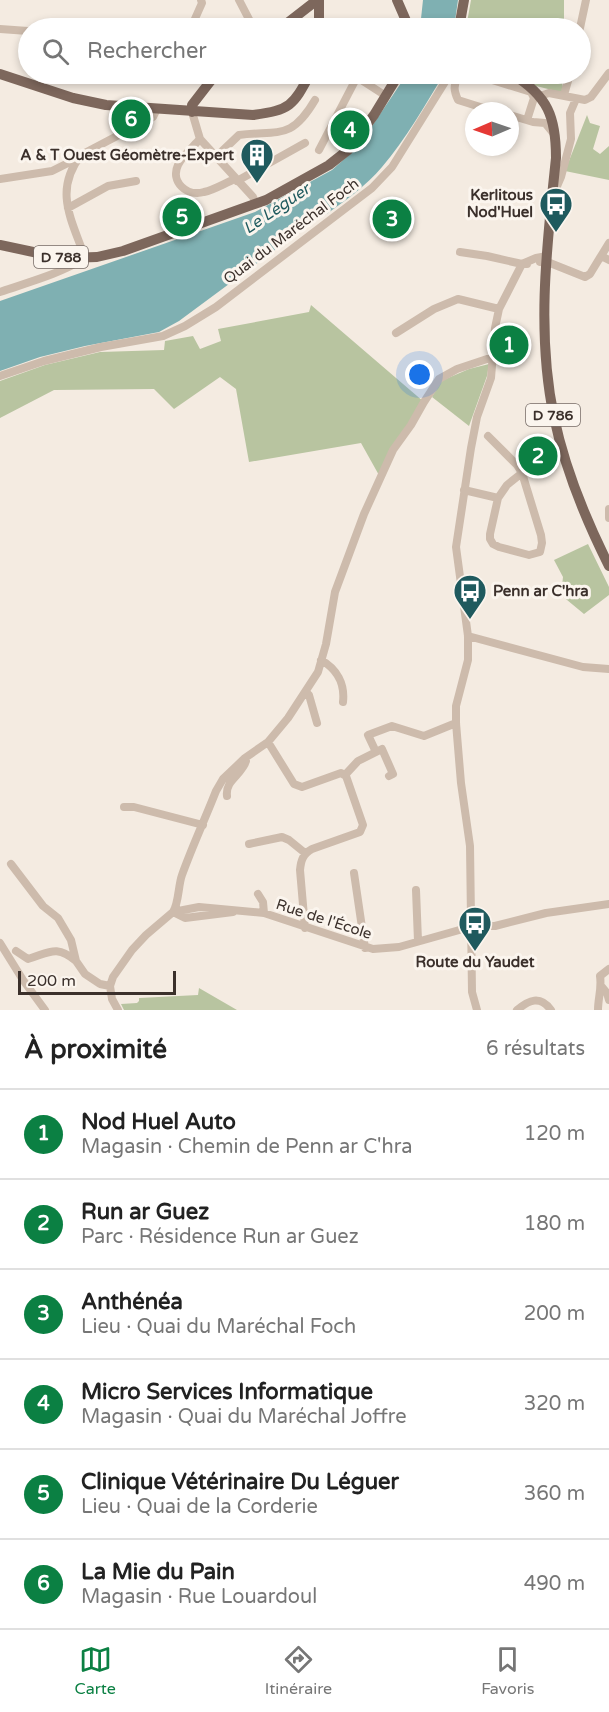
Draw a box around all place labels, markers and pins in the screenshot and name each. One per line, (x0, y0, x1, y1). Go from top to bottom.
pin: 6 (112, 96, 150, 142)
pin: 4 (330, 108, 370, 152)
building icon: A & T Ouest Géomètre-Expert (239, 137, 275, 184)
place label: A & T Ouest Géomètre-Expert (20, 146, 234, 165)
place label: Kerlitous Nod'Huel (467, 186, 533, 221)
bus stop icon: Kerlitous Nod'Huel (538, 186, 574, 233)
pin: 5 (162, 194, 201, 240)
pin: 3 (372, 196, 412, 242)
pin: 1 (490, 322, 528, 368)
pin: 2 (518, 434, 558, 478)
bus stop icon: Penn ar C'hra (452, 573, 488, 620)
place label: Penn ar C'hra (493, 582, 589, 600)
bus stop icon: Route du Yaudet (457, 905, 493, 952)
place label: Route du Yaudet (415, 953, 535, 971)

